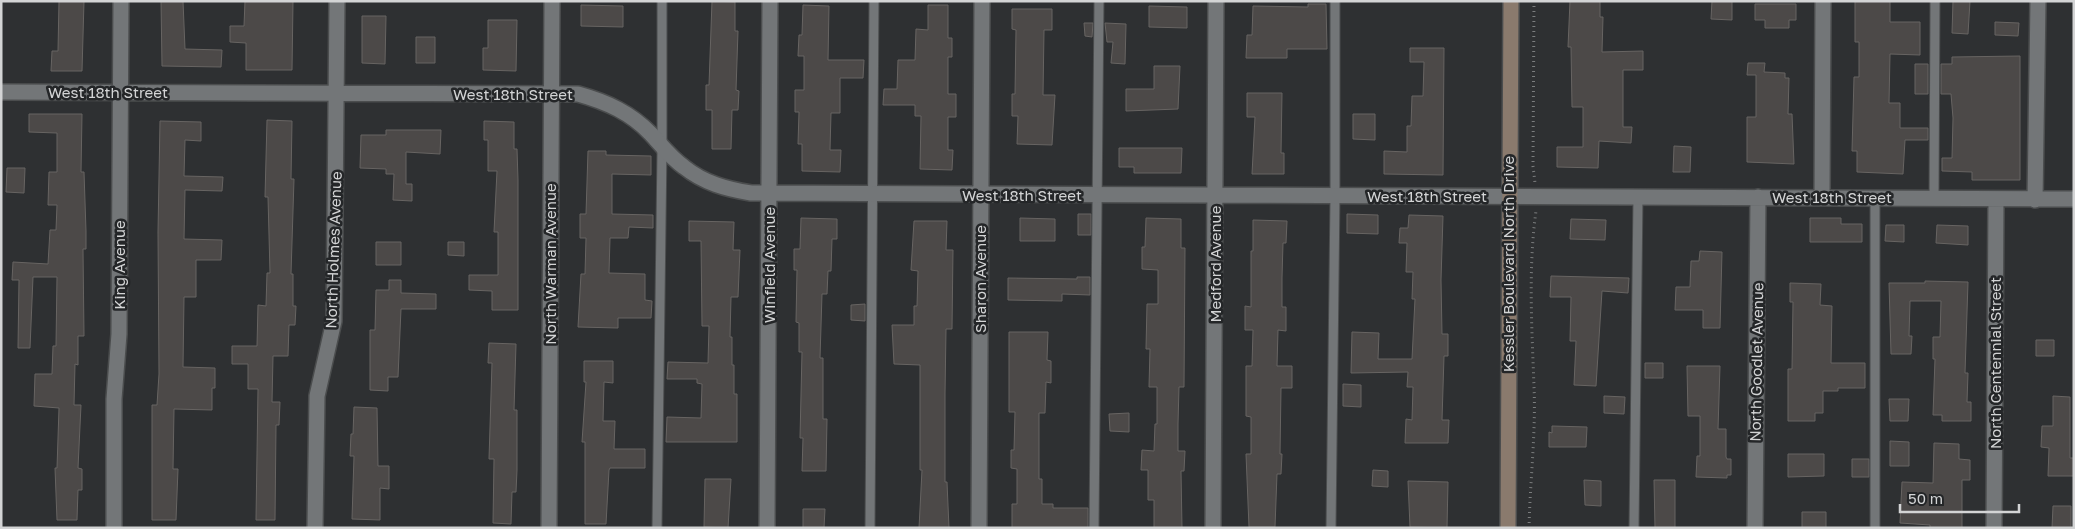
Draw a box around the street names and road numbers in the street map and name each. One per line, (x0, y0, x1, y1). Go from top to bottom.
street label: West 18th Street (48, 83, 168, 101)
street label: West 18th Street (453, 85, 573, 103)
street label: Kessler Boulevard North Drive (1499, 155, 1517, 372)
street label: North Holmes Avenue (321, 171, 345, 329)
street label: North Warman Avenue (541, 183, 559, 345)
street label: West 18th Street (962, 186, 1082, 204)
street label: West 18th Street (1367, 187, 1487, 205)
street label: West 18th Street (1772, 188, 1892, 206)
street label: Medford Avenue (1206, 205, 1224, 322)
street label: Winfield Avenue (760, 206, 778, 323)
street label: King Avenue (110, 220, 128, 310)
street label: Sharon Avenue (971, 225, 989, 333)
street label: North Centennial Street (1986, 277, 2004, 449)
street label: North Goodlet Avenue (1746, 282, 1766, 442)

